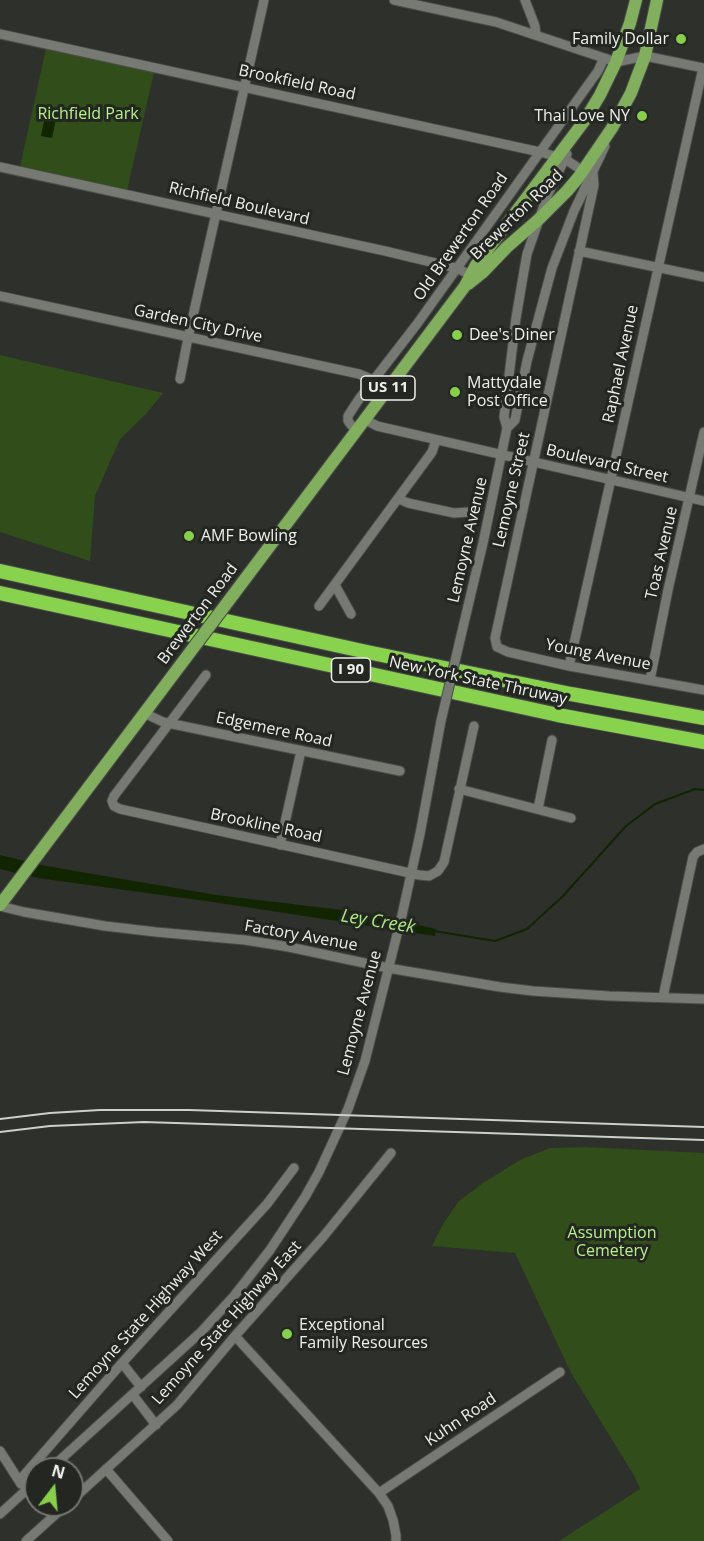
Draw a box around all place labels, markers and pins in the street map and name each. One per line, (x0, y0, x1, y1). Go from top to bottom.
place label: Family Dollar (572, 29, 669, 49)
marker: Family Dollar (674, 32, 688, 46)
place label: Thai Love NY (534, 106, 630, 126)
marker: Thai Love NY (635, 109, 649, 123)
place label: Dee's Diner (469, 325, 555, 345)
marker: Dee's Diner (450, 328, 464, 342)
place label: Mattydale Post Office (467, 373, 548, 411)
marker: Mattydale Post Office (448, 385, 462, 399)
place label: AMF Bowling (201, 526, 297, 546)
marker: AMF Bowling (182, 529, 196, 543)
place label: Exceptional Family Resources (299, 1315, 428, 1353)
marker: Exceptional Family Resources (280, 1327, 294, 1341)

